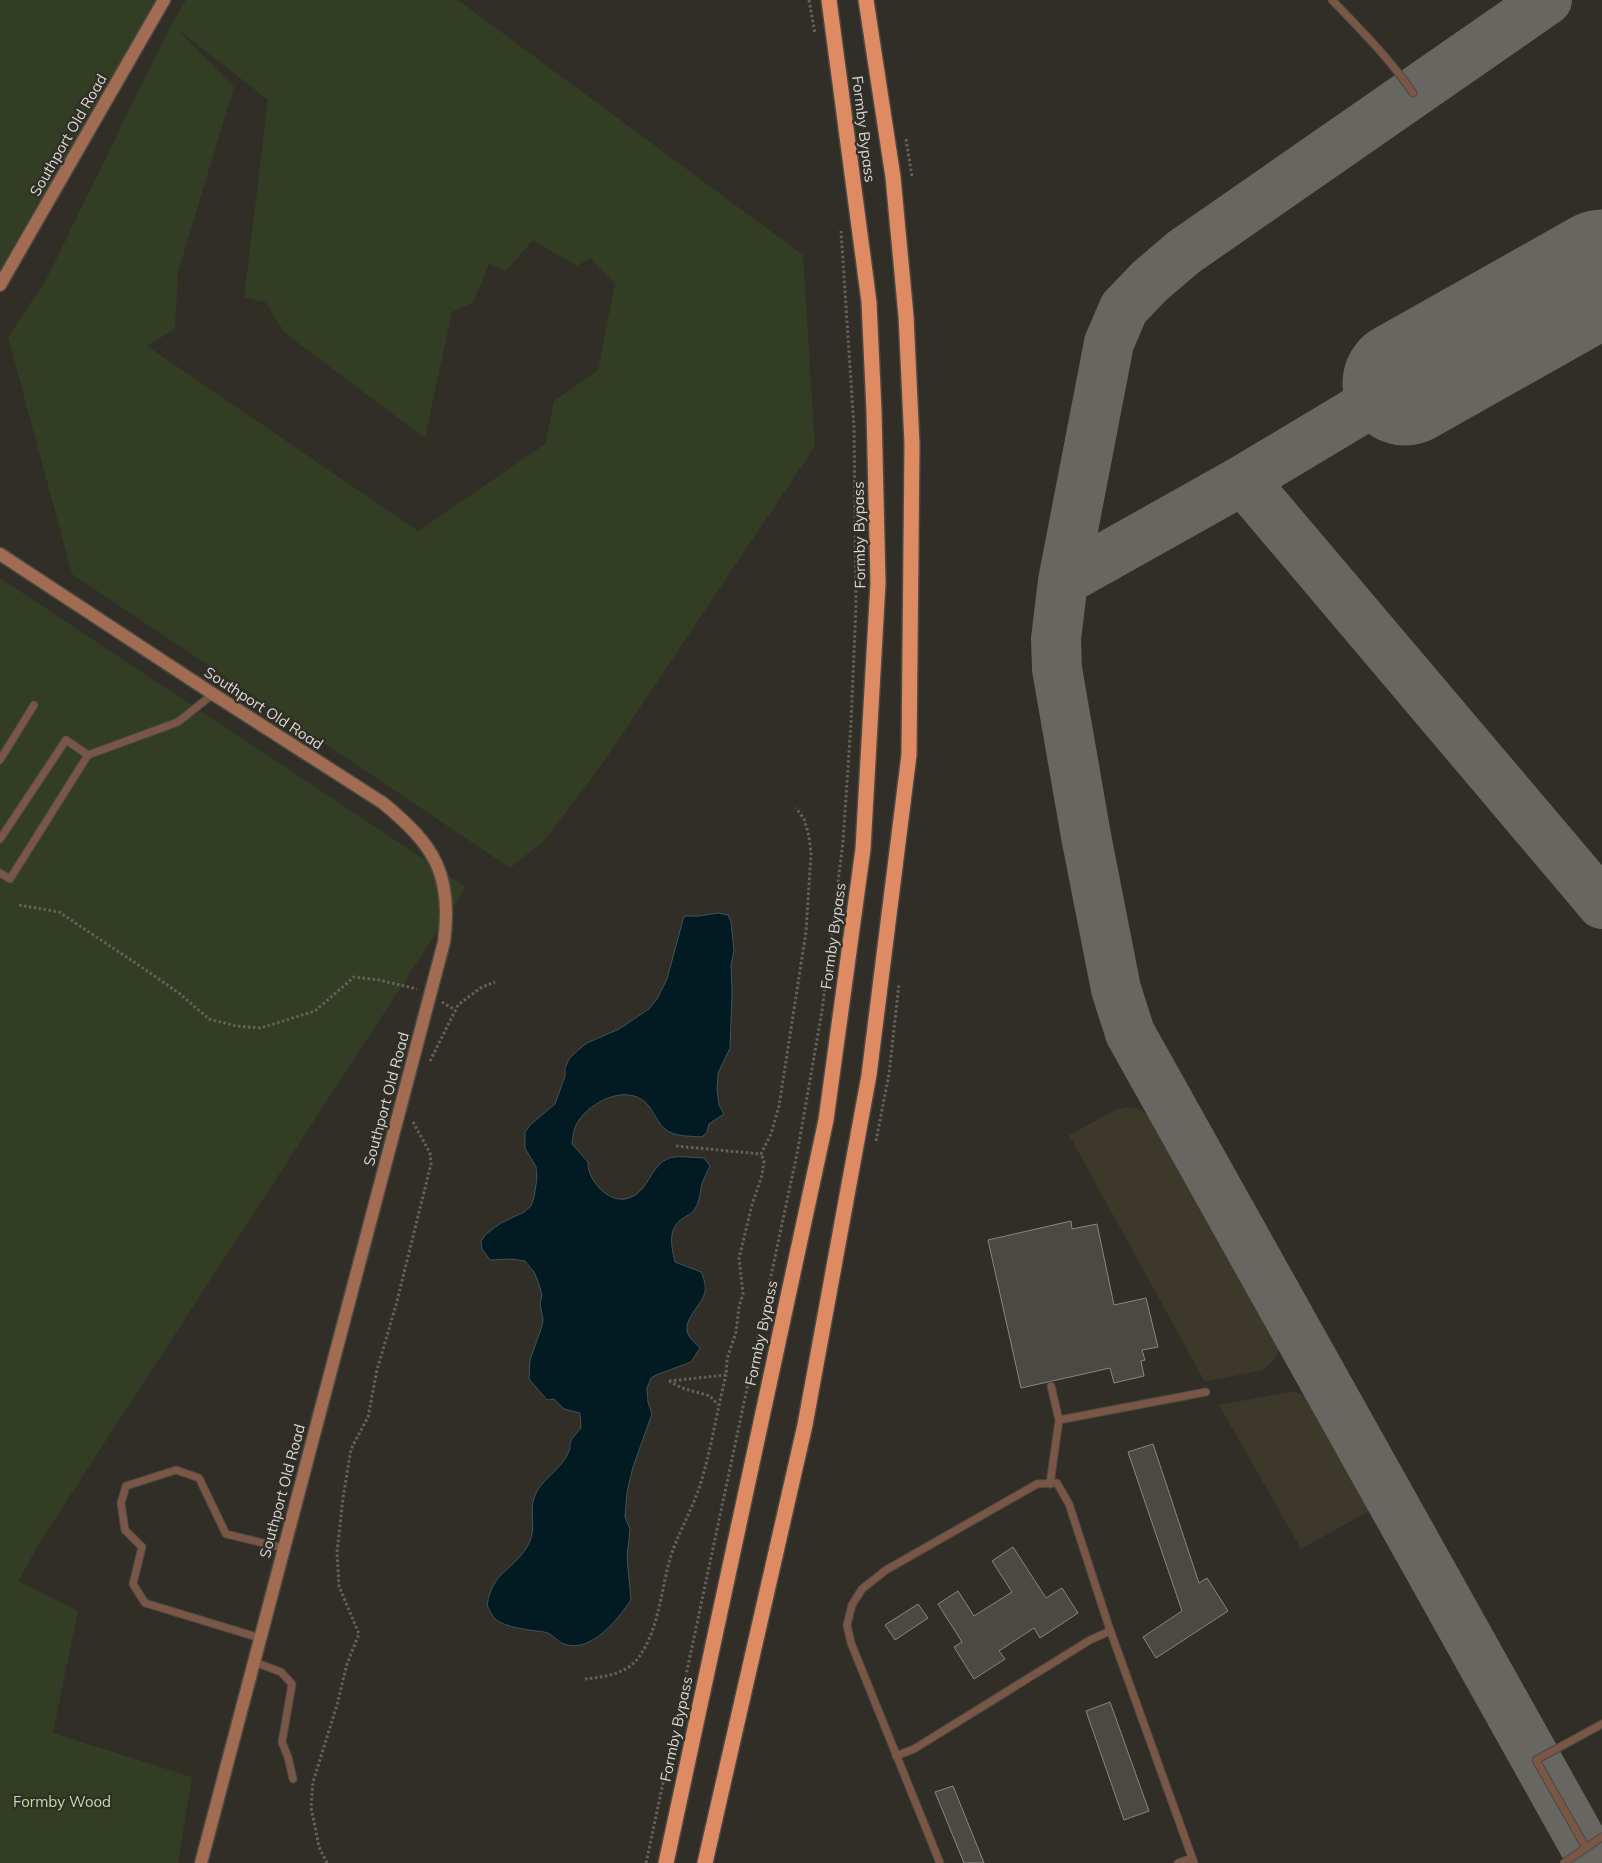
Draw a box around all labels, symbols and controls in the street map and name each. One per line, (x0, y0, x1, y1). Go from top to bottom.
street label: Southport Old Road (25, 70, 111, 200)
street label: Formby Bypass (848, 75, 880, 183)
street label: Formby Bypass (849, 481, 869, 589)
street label: Southport Old Road (201, 662, 327, 754)
street label: Formby Bypass (816, 882, 850, 990)
street label: Southport Old Road (359, 1030, 413, 1168)
street label: Formby Bypass (741, 1279, 781, 1387)
street label: Southport Old Road (255, 1422, 309, 1560)
street label: Formby Bypass (656, 1675, 696, 1783)
park label: Formby Wood (13, 1792, 111, 1811)

